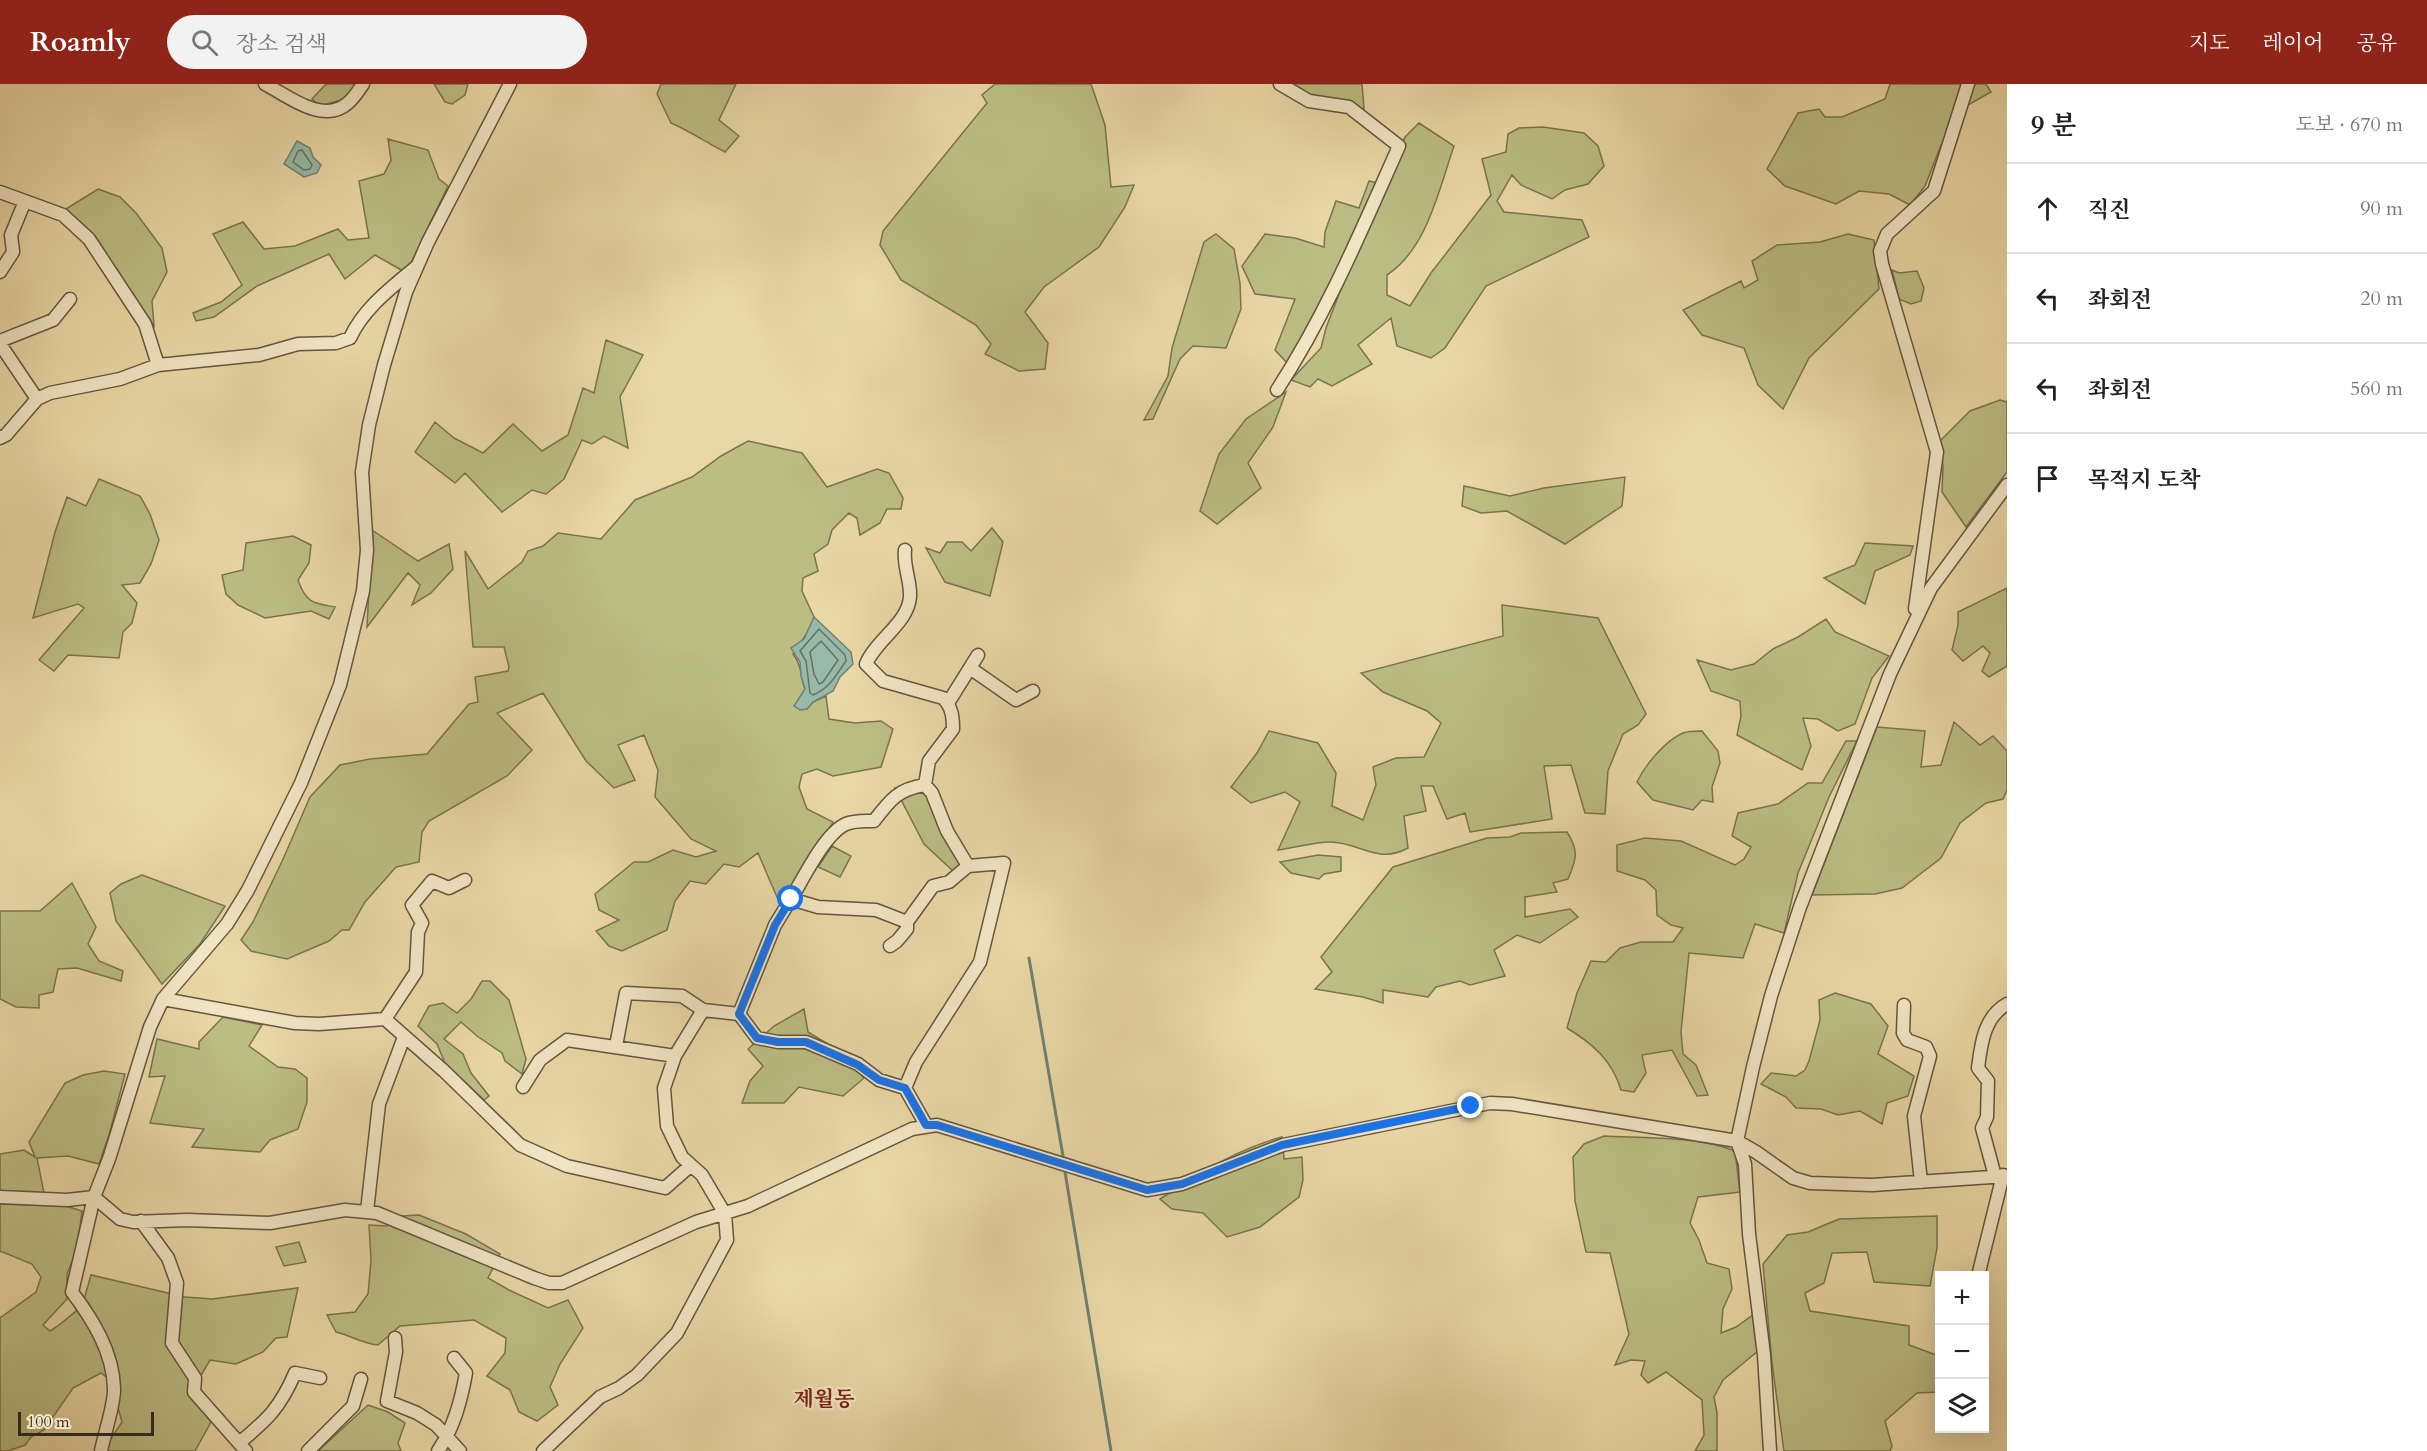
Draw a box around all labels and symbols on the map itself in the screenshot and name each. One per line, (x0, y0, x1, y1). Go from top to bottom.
route start (777, 885, 803, 911)
route end (1457, 1092, 1483, 1118)
district label: 제월동 (794, 1385, 854, 1414)
scale bar (18, 1409, 154, 1436)

